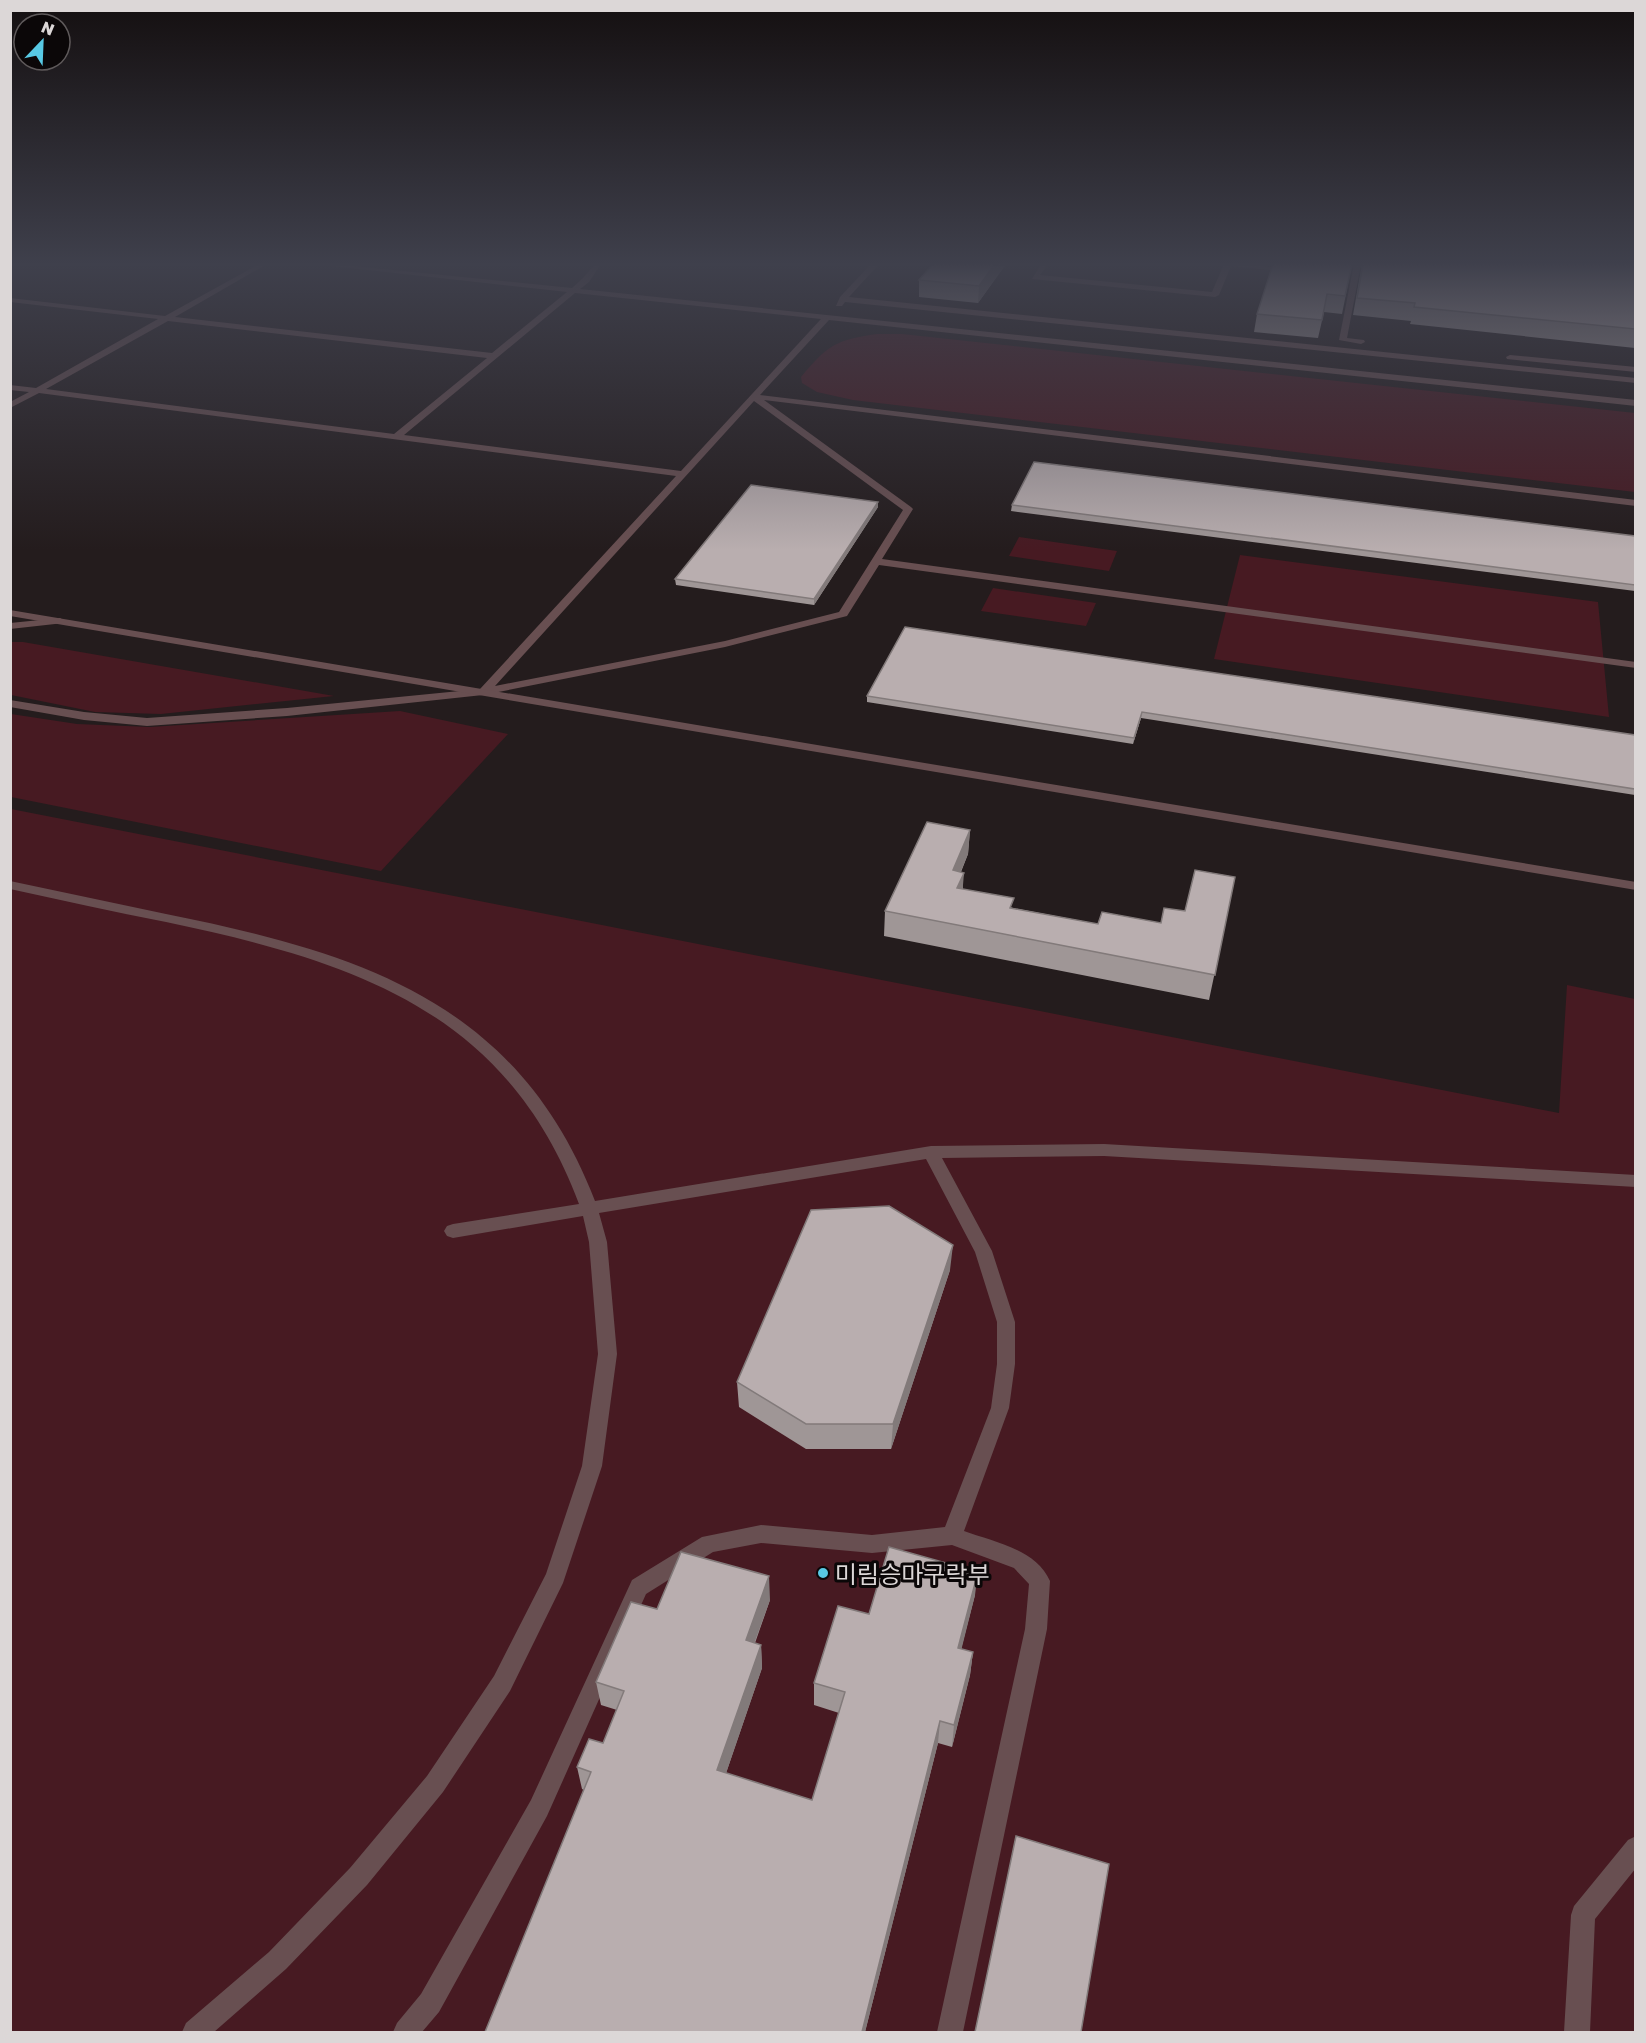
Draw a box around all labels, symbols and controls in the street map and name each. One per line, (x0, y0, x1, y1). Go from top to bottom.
north arrow (12, 12, 72, 72)
text: N (38, 17, 57, 40)
place label: 미림승마구락부 (835, 1559, 990, 1588)
marker: 미림승마구락부 (816, 1566, 830, 1580)

